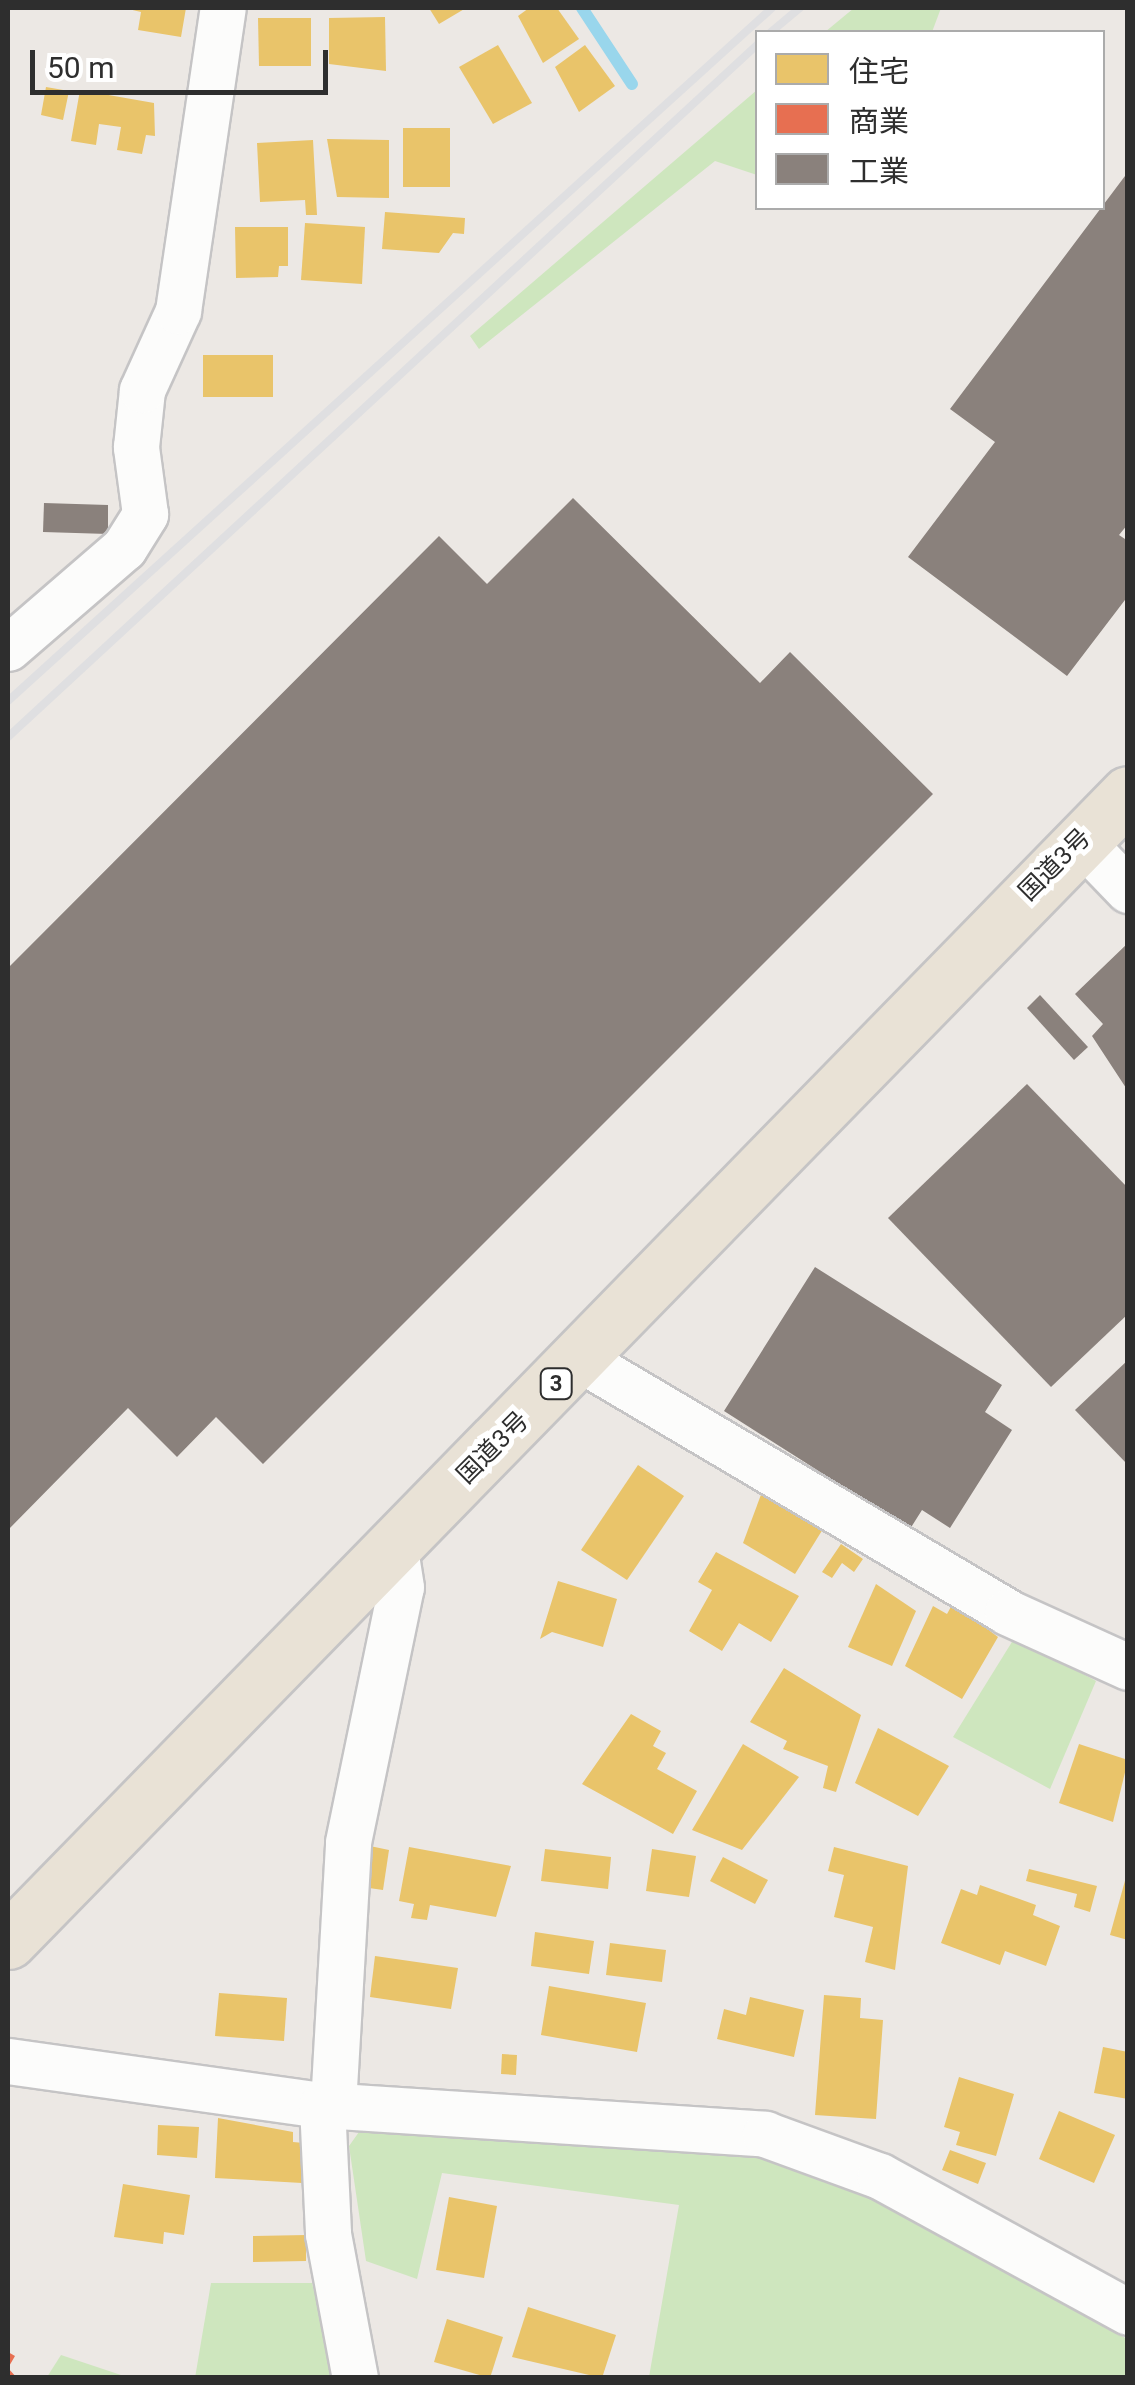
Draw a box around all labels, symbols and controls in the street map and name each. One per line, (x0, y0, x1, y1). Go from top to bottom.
scale bar (35, 30, 332, 92)
legend (755, 30, 1105, 210)
text: 50 m (47, 50, 114, 85)
text: 住宅 (849, 54, 909, 89)
text: 商業 (849, 104, 909, 139)
text: 工業 (849, 154, 909, 189)
street label: 国道3号 (1013, 823, 1097, 907)
road number: 3 (538, 1367, 574, 1401)
street label: 国道3号 (451, 1406, 535, 1490)

